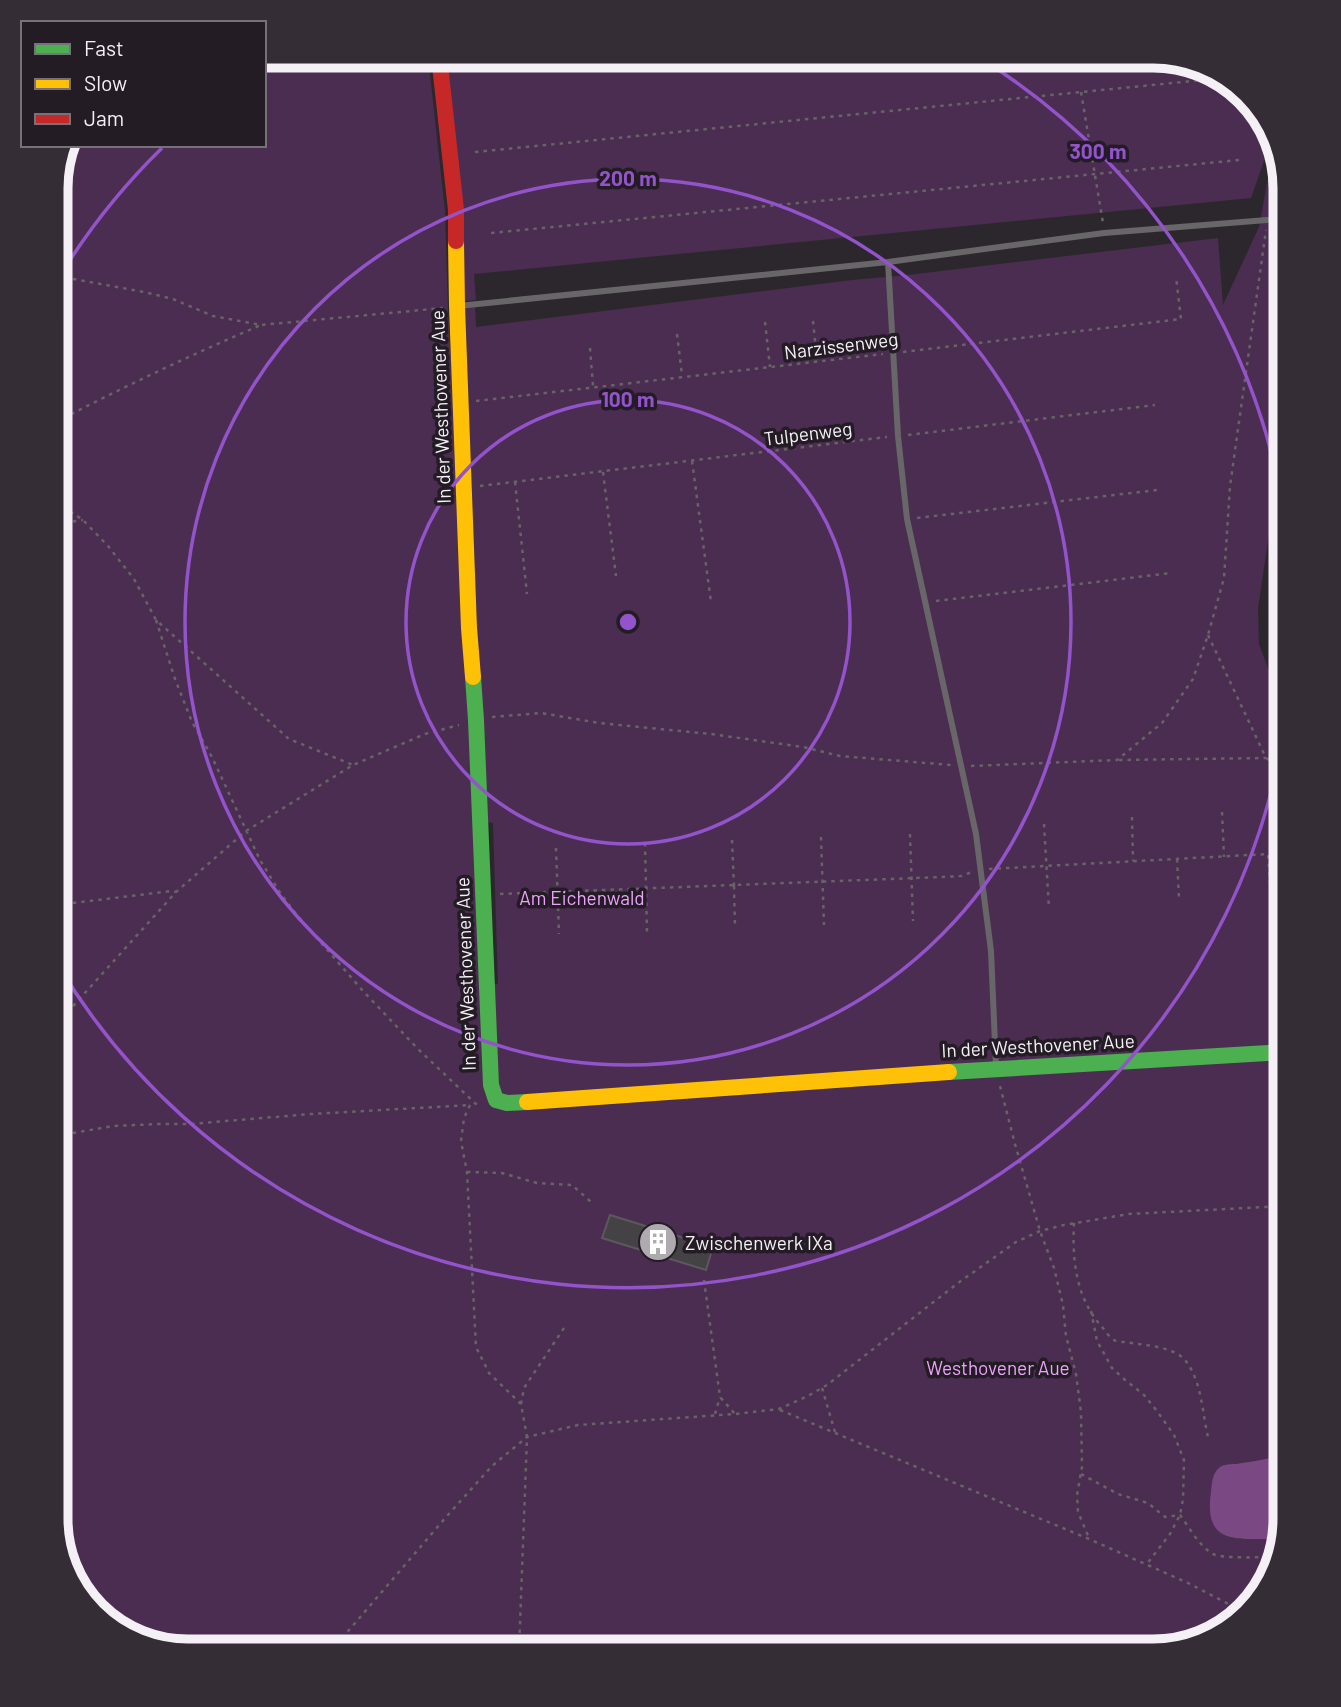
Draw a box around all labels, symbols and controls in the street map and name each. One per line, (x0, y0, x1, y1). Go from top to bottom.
legend (21, 21, 266, 147)
text: Fast (84, 35, 124, 60)
text: Slow (84, 70, 127, 95)
text: Jam (84, 105, 124, 130)
text: 300 m (1069, 138, 1127, 163)
text: 200 m (599, 165, 657, 190)
street label: In der Westhovener Aue (425, 310, 455, 504)
street label: Narzissenweg (783, 327, 899, 363)
text: 100 m (601, 386, 655, 411)
street label: Tulpenweg (763, 416, 853, 450)
centre of rings (616, 610, 640, 634)
street label: In der Westhovener Aue (450, 877, 480, 1071)
park label: Am Eichenwald (519, 886, 645, 909)
street label: In der Westhovener Aue (941, 1028, 1135, 1062)
building icon: Zwischenwerk IXa (637, 1221, 679, 1263)
place label: Zwischenwerk IXa (685, 1231, 833, 1254)
park label: Westhovener Aue (926, 1356, 1070, 1379)

